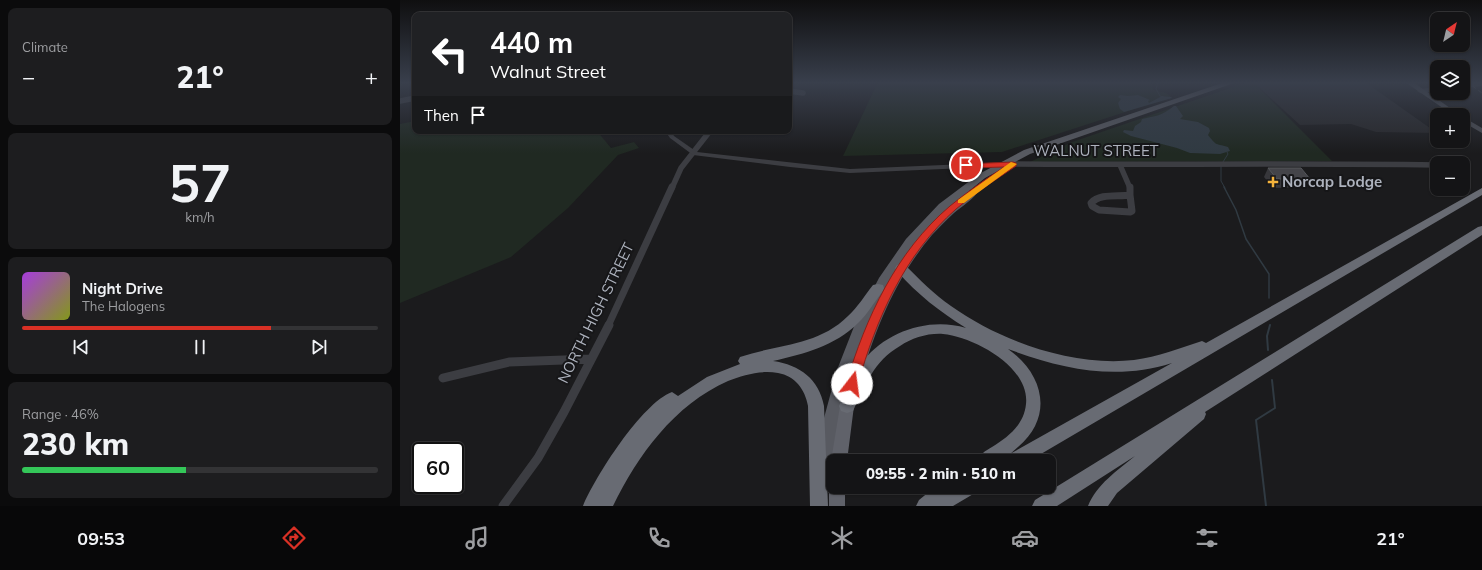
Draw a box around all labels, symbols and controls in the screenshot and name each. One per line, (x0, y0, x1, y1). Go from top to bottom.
north arrow (1430, 12, 1470, 52)
map controls (1430, 12, 1470, 196)
text: 440 m (490, 25, 573, 60)
icon: left (424, 28, 476, 80)
text: Climate (22, 39, 68, 55)
text: 21° (176, 58, 224, 96)
text: Walnut Street (490, 60, 606, 83)
button: layers (1430, 60, 1470, 100)
text: − (22, 63, 35, 91)
text: + (365, 63, 378, 91)
icon: arrive (467, 104, 489, 126)
text: Then (424, 106, 459, 125)
button: + (1430, 108, 1470, 148)
street label: WALNUT STREET (1033, 141, 1159, 160)
pin (949, 148, 983, 182)
text: 57 (169, 150, 231, 215)
icon: arrive (955, 154, 977, 176)
button: − (1430, 156, 1470, 196)
place label: Norcap Lodge (1282, 172, 1382, 191)
marker: Norcap Lodge (1267, 176, 1279, 188)
text: km/h (185, 209, 215, 225)
street label: NORTH HIGH STREET (553, 239, 638, 386)
text: Night Drive (82, 279, 163, 298)
text: The Halogens (82, 298, 165, 314)
icon: previous (70, 336, 92, 358)
icon: pause (189, 336, 211, 358)
icon: next (308, 336, 330, 358)
position arrow (831, 363, 873, 405)
text: Range · 46% (22, 406, 99, 422)
text: 230 km (22, 425, 129, 463)
speed limit sign: 60 (412, 442, 464, 494)
text: 09:55 · 2 min · 510 m (866, 464, 1016, 483)
icon: directions (280, 524, 308, 552)
icon: music (463, 524, 491, 552)
icon: phone (645, 524, 673, 552)
icon: climate (828, 524, 856, 552)
icon: car (1011, 524, 1039, 552)
icon: filters (1193, 524, 1221, 552)
text: 09:53 (77, 527, 125, 550)
text: 21° (1376, 527, 1405, 550)

